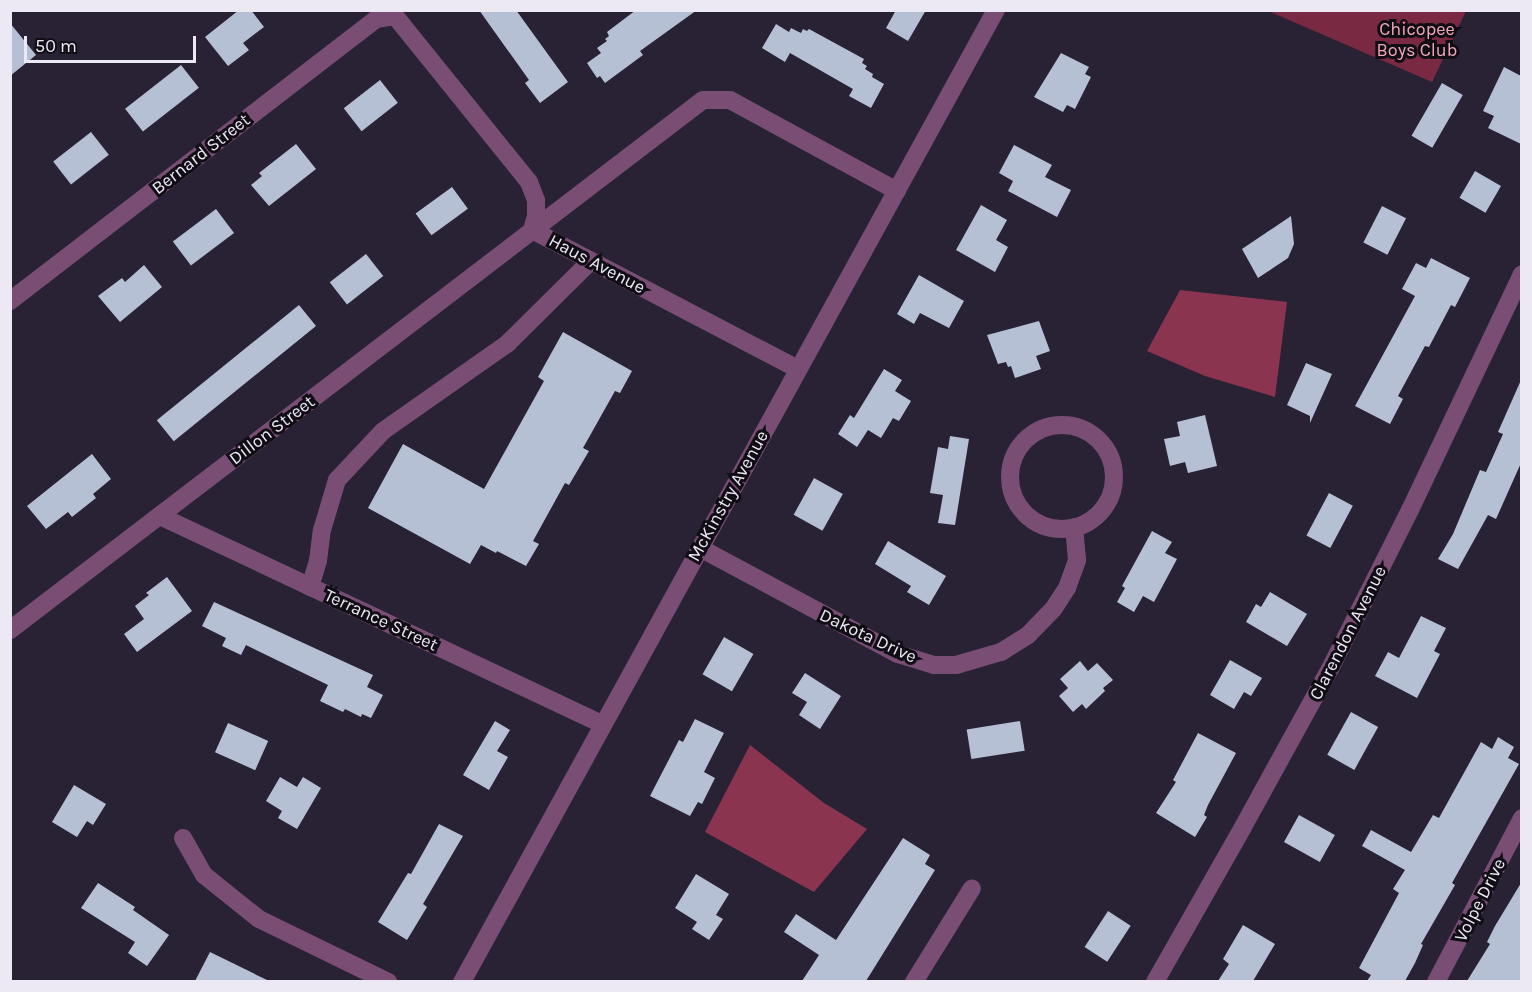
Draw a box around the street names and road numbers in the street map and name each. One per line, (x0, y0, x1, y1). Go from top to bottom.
street label: Bernard Street (148, 109, 254, 199)
street label: Haus Avenue (545, 230, 649, 298)
street label: Dillon Street (225, 391, 319, 469)
street label: McKinstry Avenue (683, 427, 773, 565)
street label: Clarendon Avenue (1305, 562, 1391, 704)
street label: Terrance Street (321, 584, 441, 656)
street label: Dakota Drive (816, 604, 920, 668)
street label: Volpe Drive (1450, 855, 1510, 945)

